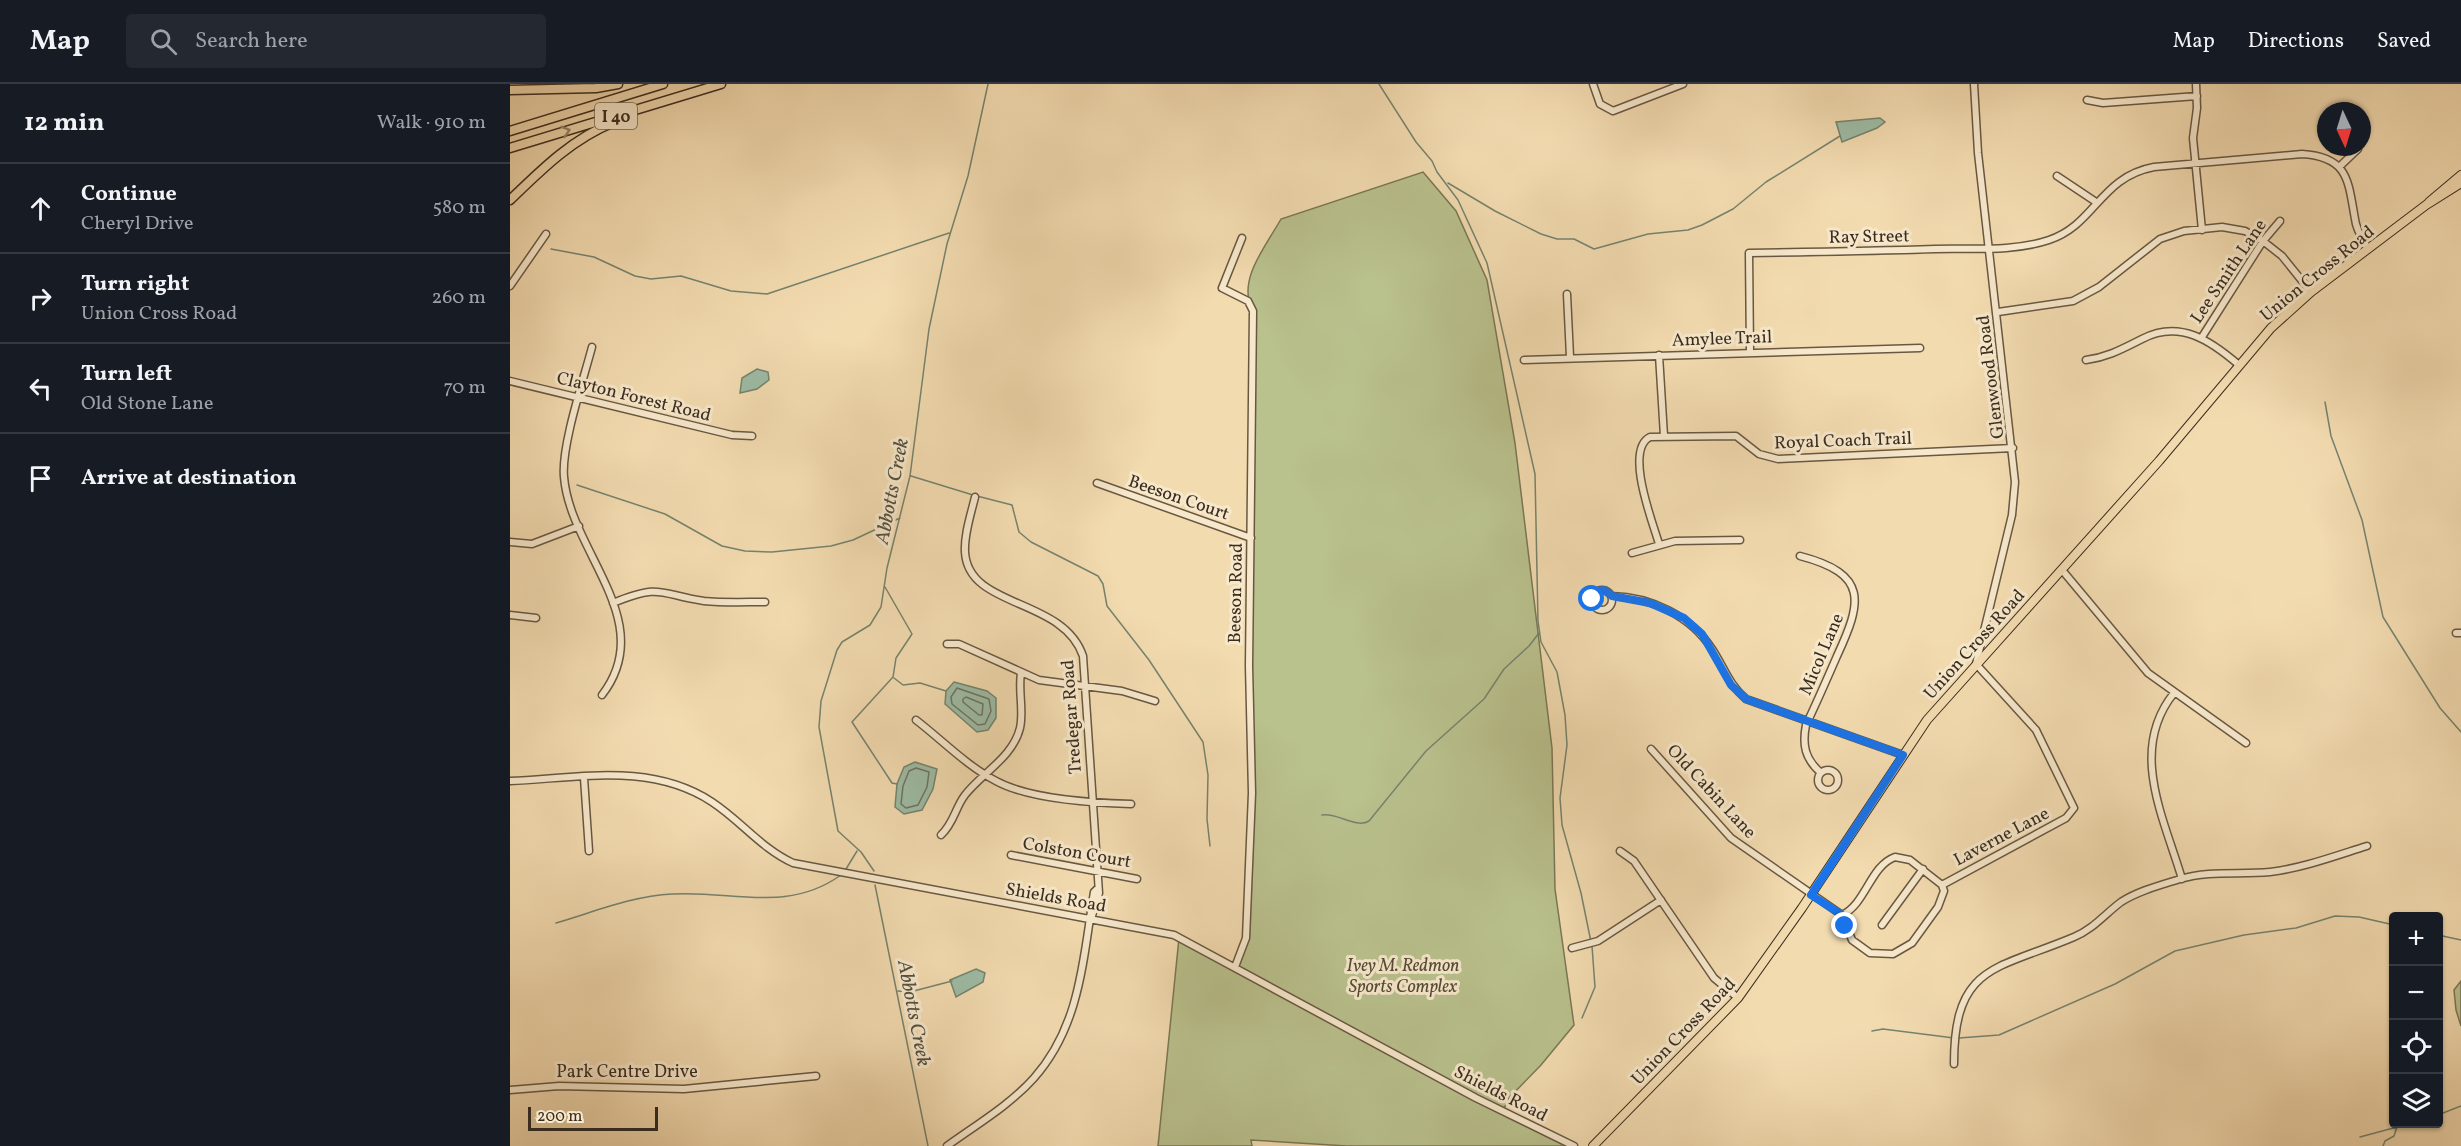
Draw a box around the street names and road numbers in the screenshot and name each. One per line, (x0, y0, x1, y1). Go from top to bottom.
road number: I 40 (595, 103, 637, 129)
street label: Lee Smith Lane (2185, 215, 2273, 329)
street label: Union Cross Road (2255, 220, 2381, 328)
street label: Ray Street (1828, 224, 1910, 251)
street label: Glenwood Road (1972, 314, 2011, 440)
street label: Amylee Trail (1672, 325, 1773, 354)
street label: Clayton Forest Road (554, 366, 714, 429)
street label: Royal Coach Trail (1774, 427, 1912, 456)
street label: Beeson Court (1125, 469, 1232, 527)
street label: Beeson Road (1223, 543, 1250, 644)
street label: Union Cross Road (1919, 584, 2031, 706)
street label: Micol Lane (1794, 610, 1851, 699)
street label: Tredegar Road (1056, 659, 1089, 775)
street label: Old Cabin Lane (1661, 739, 1761, 845)
street label: Laverne Lane (1949, 802, 2054, 873)
street label: Colston Court (1021, 832, 1133, 875)
street label: Shields Road (1003, 877, 1108, 920)
street label: Union Cross Road (1626, 973, 1742, 1091)
street label: Park Centre Drive (556, 1060, 698, 1085)
street label: Shields Road (1449, 1060, 1551, 1129)

